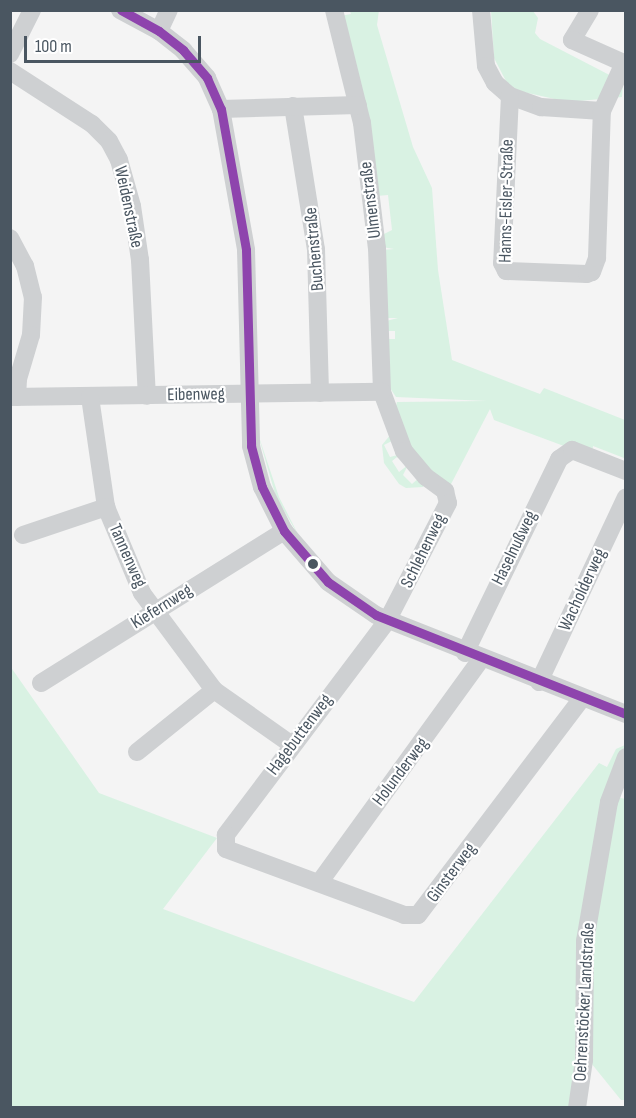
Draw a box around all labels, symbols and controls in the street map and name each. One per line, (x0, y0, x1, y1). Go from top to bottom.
scale bar (27, 24, 204, 62)
text: 100 m (35, 36, 72, 57)
street label: Hanns-Eisler-Straße (495, 139, 519, 263)
street label: Ulmenstraße (356, 160, 386, 240)
street label: Weidenstraße (109, 164, 147, 250)
street label: Buchenstraße (301, 206, 329, 292)
street label: Eibenweg (167, 384, 225, 406)
street label: Haselnußweg (488, 507, 542, 589)
street label: Schlehenweg (397, 510, 451, 592)
street label: Tannenweg (103, 521, 151, 591)
street label: Wacholderweg (555, 545, 611, 635)
unlabelled marker (307, 558, 319, 570)
street label: Kiefernweg (127, 580, 197, 634)
street label: Hagebuttenweg (263, 690, 337, 780)
street label: Holunderweg (368, 734, 434, 810)
street label: Ginsterweg (423, 839, 481, 907)
street label: Oehrenstöcker Landstraße (570, 922, 600, 1082)

